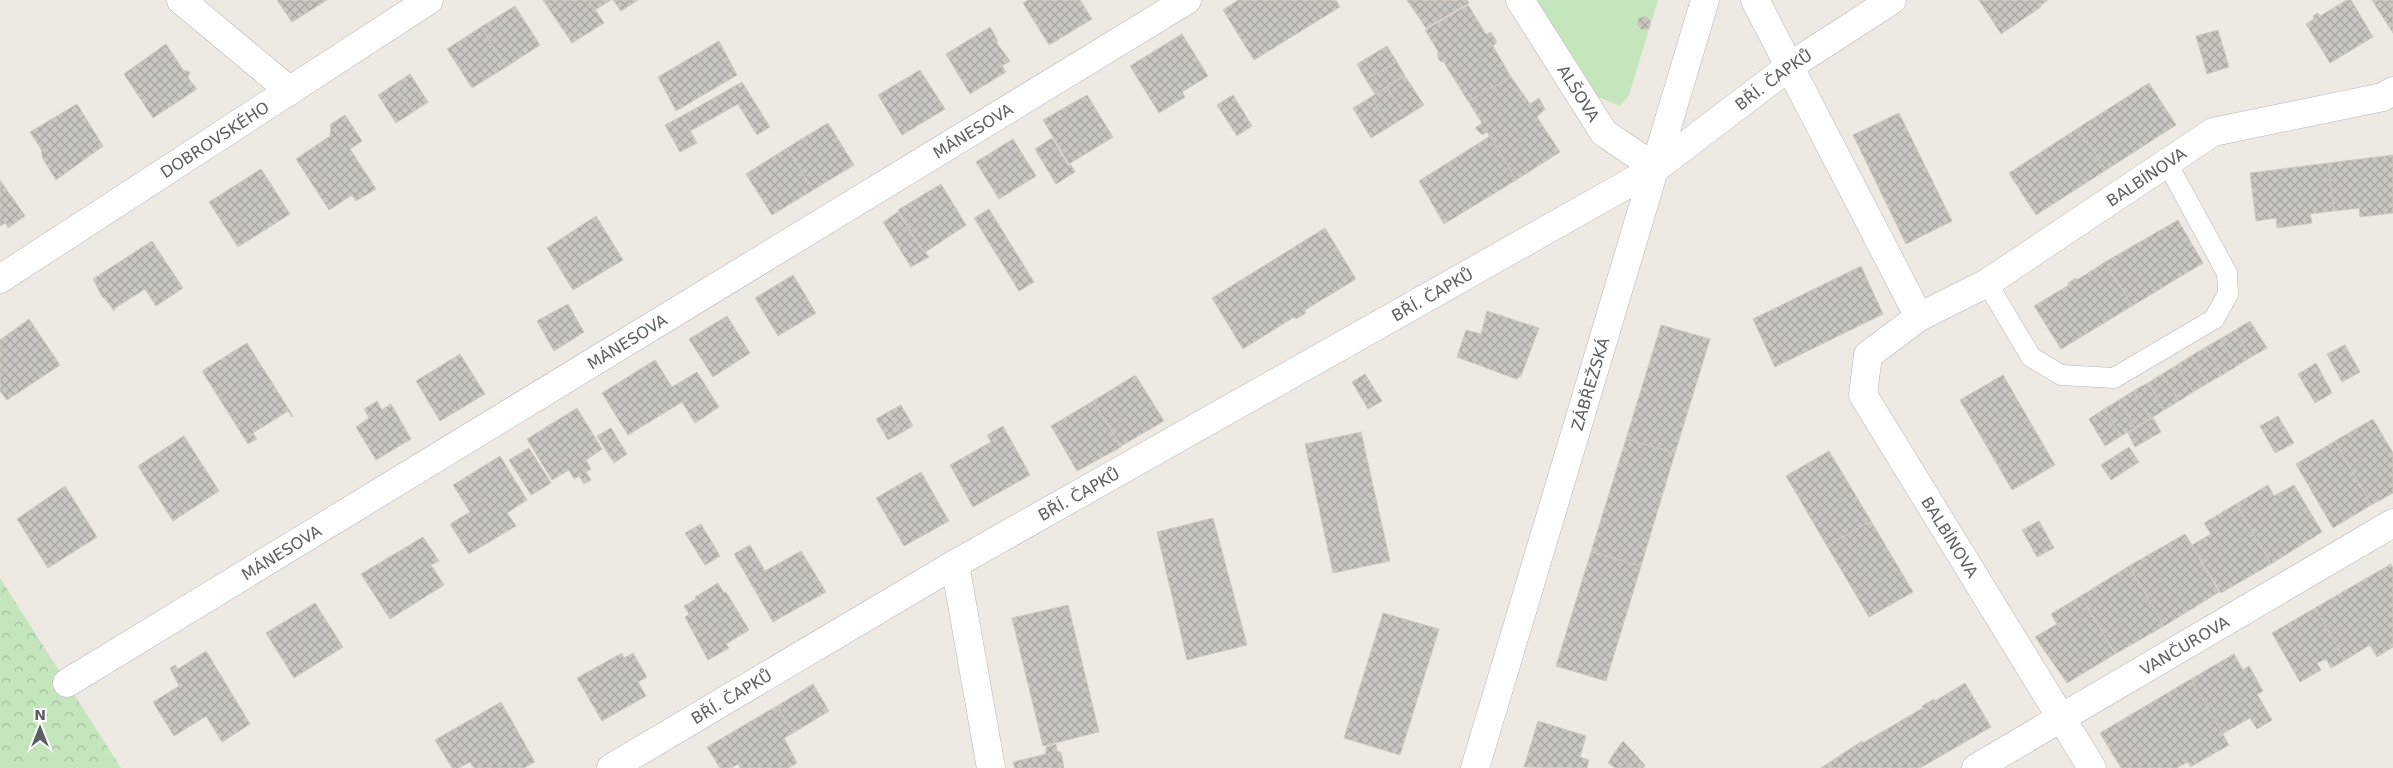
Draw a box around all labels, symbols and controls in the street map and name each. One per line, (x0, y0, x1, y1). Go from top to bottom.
street label: BŘÍ. ČAPKŮ (1731, 46, 1815, 114)
street label: ALŠOVA (1553, 61, 1603, 125)
street label: DOBROVSKÉHO (157, 98, 273, 182)
street label: MÁNESOVA (930, 99, 1017, 163)
street label: BALBÍNOVA (2103, 144, 2190, 210)
street label: BŘÍ. ČAPKŮ (1388, 264, 1477, 325)
street label: MÁNESOVA (584, 310, 671, 373)
street label: ZÁBŘEŽSKÁ (1568, 335, 1613, 433)
street label: BŘÍ. ČAPKŮ (1035, 464, 1123, 525)
street label: BALBÍNOVA (1917, 493, 1982, 581)
street label: MÁNESOVA (238, 521, 325, 584)
street label: VANČUROVA (2137, 612, 2233, 679)
street label: BŘÍ. ČAPKŮ (688, 666, 775, 728)
north arrow (15, 703, 65, 753)
text: N (34, 707, 46, 723)

